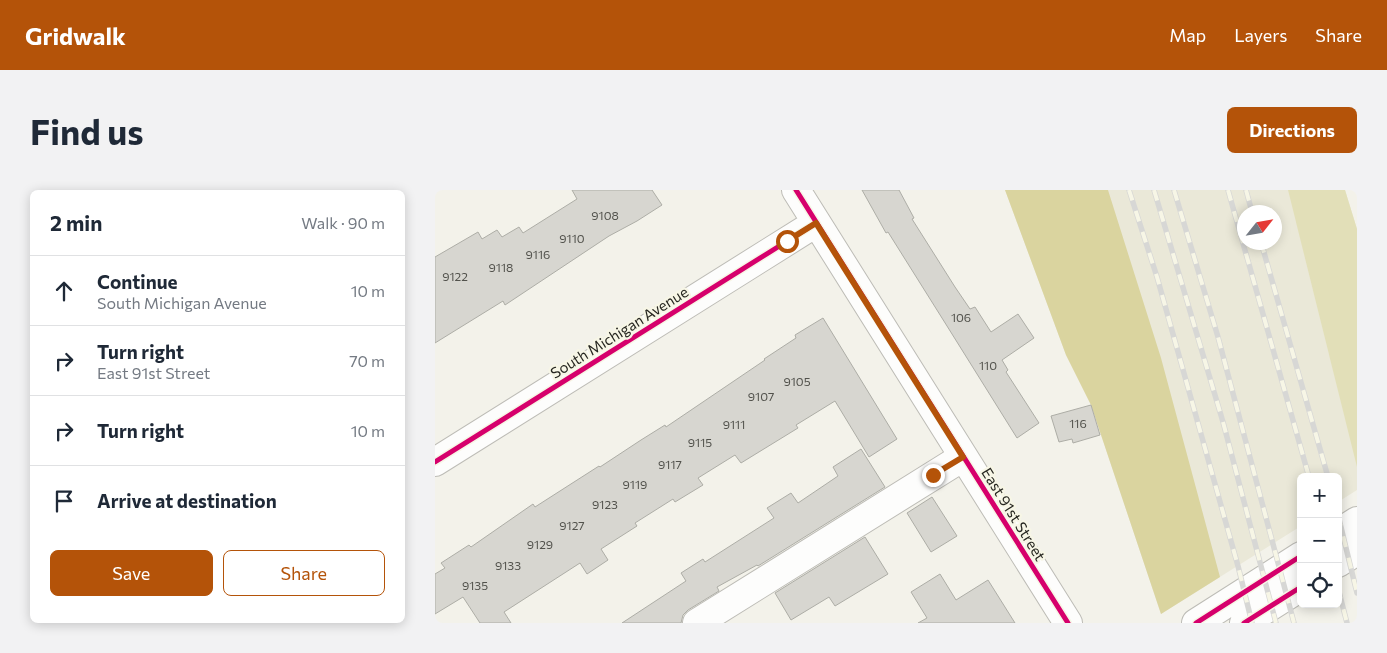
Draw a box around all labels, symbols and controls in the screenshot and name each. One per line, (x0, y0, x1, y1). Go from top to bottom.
text: Gridwalk (25, 21, 126, 50)
text: Map (1169, 24, 1206, 46)
text: Layers (1234, 24, 1287, 46)
text: Share (1315, 24, 1362, 46)
button: Directions (1227, 107, 1357, 153)
text: Find us (30, 109, 144, 152)
north arrow (1237, 205, 1282, 250)
house number: 9108 (591, 208, 619, 222)
text: 2 min (50, 210, 102, 235)
text: Walk · 90 m (301, 213, 385, 232)
route start (776, 230, 799, 253)
house number: 9110 (559, 231, 585, 245)
house number: 9116 (526, 247, 550, 261)
house number: 9118 (489, 260, 513, 274)
house number: 9122 (442, 269, 468, 283)
text: Continue (97, 270, 177, 293)
icon: ahead (50, 277, 78, 305)
text: 10 m (351, 281, 385, 300)
street label: South Michigan Avenue (547, 282, 691, 382)
text: South Michigan Avenue (97, 293, 267, 312)
house number: 106 (951, 310, 971, 324)
text: Turn right (97, 340, 184, 363)
icon: right (50, 347, 78, 375)
text: 70 m (349, 351, 385, 370)
house number: 110 (979, 358, 997, 372)
text: East 91st Street (97, 363, 210, 382)
house number: 9105 (783, 374, 811, 388)
house number: 9107 (748, 389, 774, 403)
house number: 116 (1069, 416, 1087, 430)
icon: right (50, 417, 78, 445)
house number: 9111 (723, 417, 745, 431)
text: Turn right (97, 419, 184, 442)
text: 10 m (351, 421, 385, 440)
house number: 9115 (688, 435, 712, 449)
house number: 9117 (658, 457, 682, 471)
route end (922, 464, 945, 487)
street label: East 91st Street (978, 464, 1050, 564)
map controls (1297, 473, 1342, 608)
button: + (1297, 473, 1342, 518)
house number: 9119 (623, 477, 647, 491)
icon: arrive (50, 487, 78, 515)
text: Arrive at destination (97, 489, 277, 512)
house number: 9123 (592, 497, 618, 511)
house number: 9127 (559, 518, 585, 532)
button: − (1297, 518, 1342, 563)
house number: 9129 (527, 537, 553, 551)
button: Save (50, 550, 213, 596)
button: Share (223, 550, 385, 596)
house number: 9133 (495, 558, 521, 572)
button: locate (1297, 563, 1342, 608)
house number: 9135 (462, 578, 488, 592)

